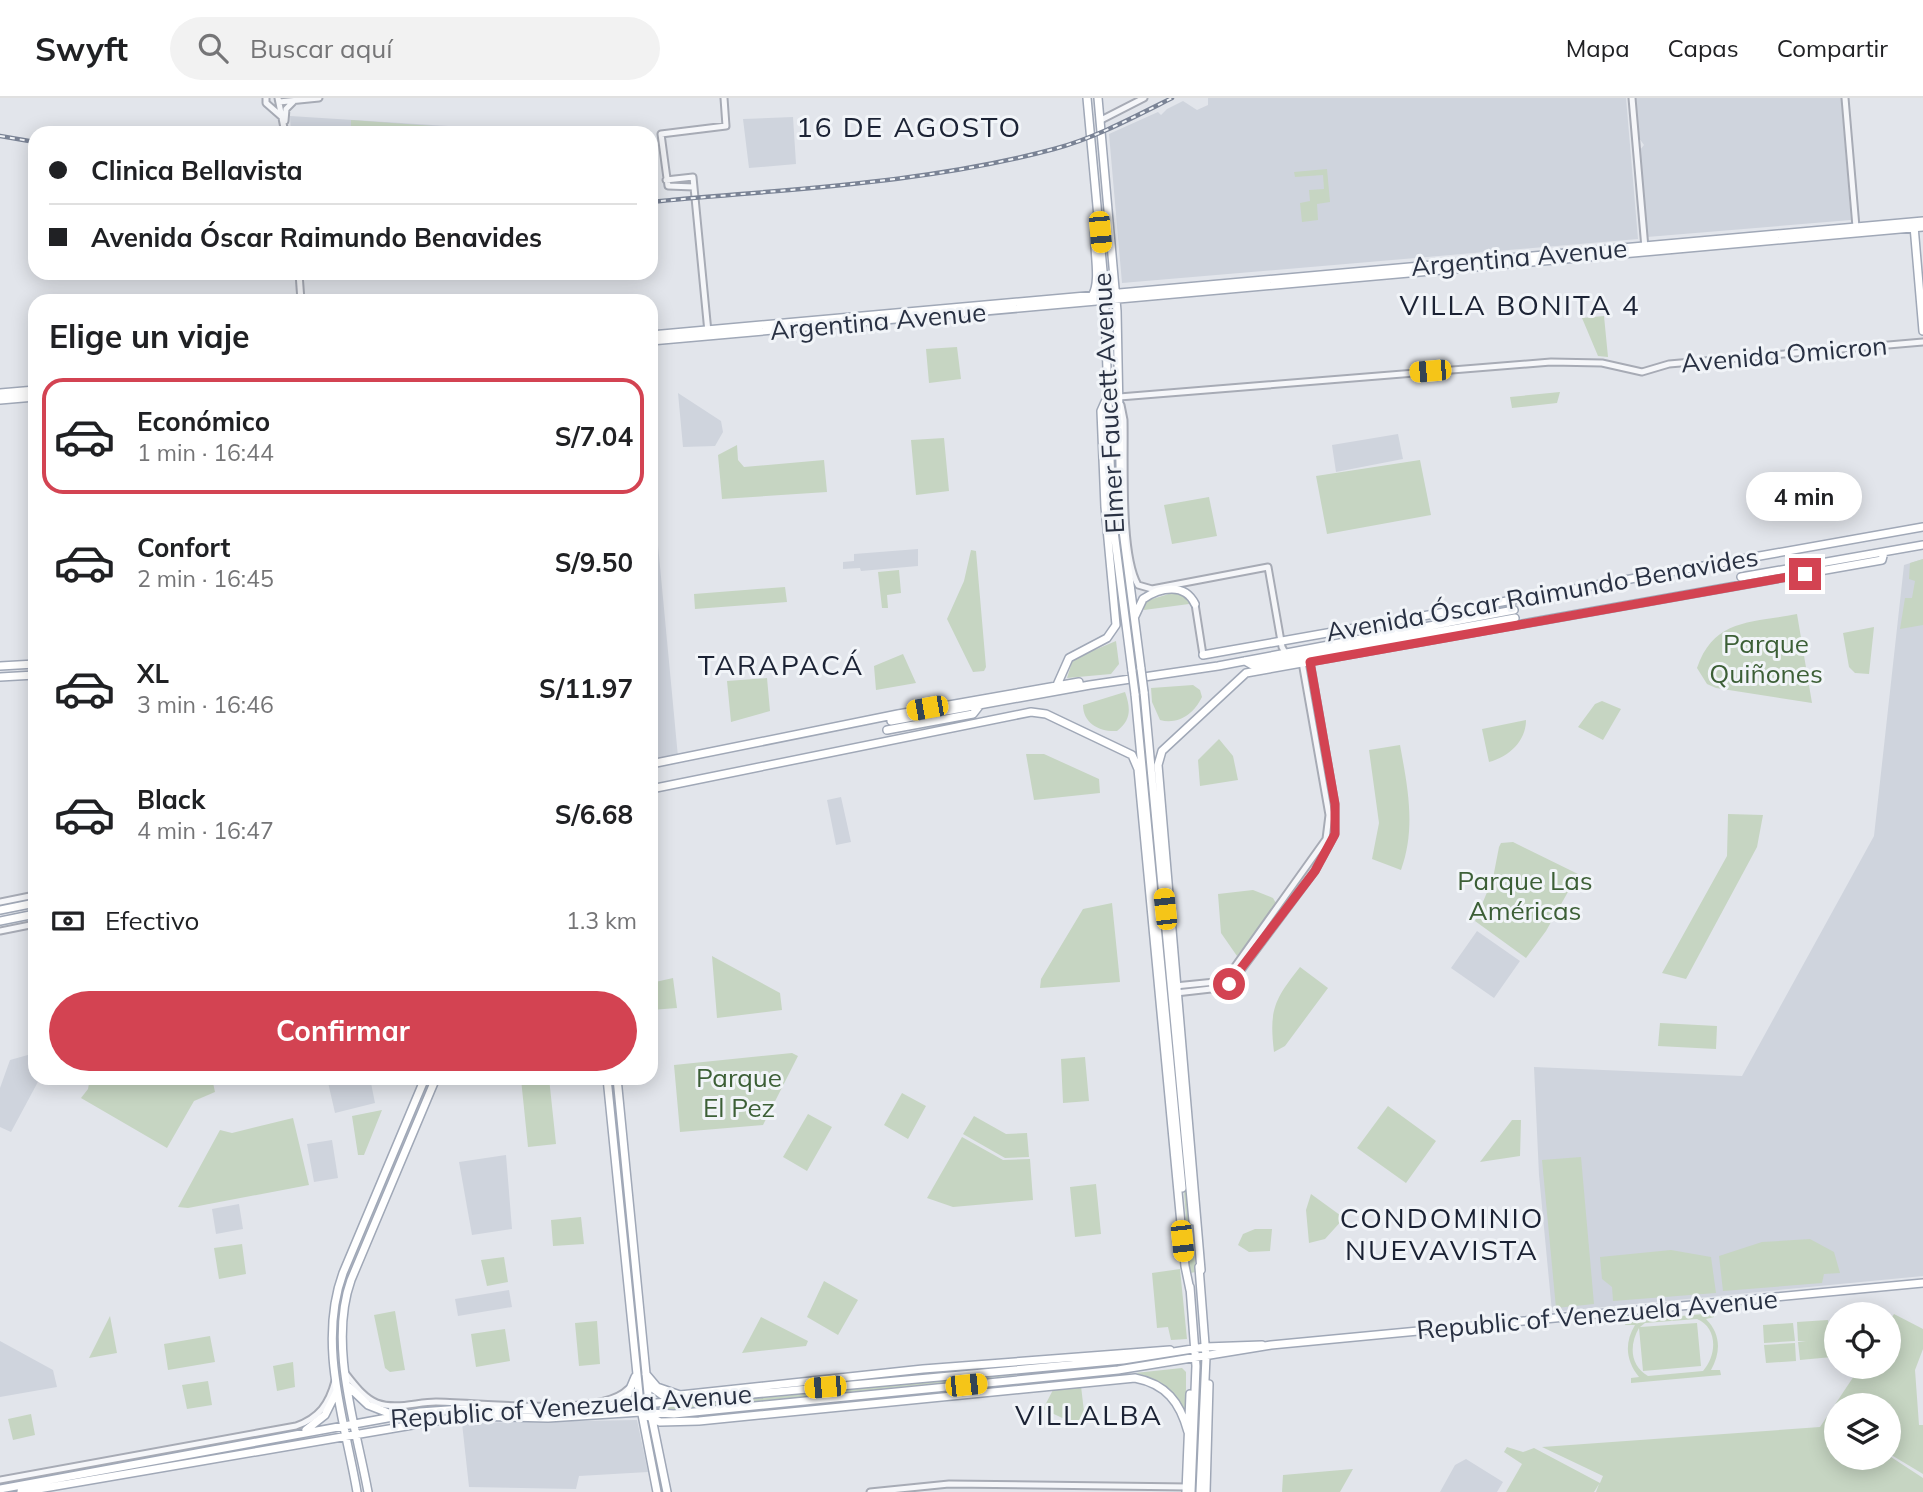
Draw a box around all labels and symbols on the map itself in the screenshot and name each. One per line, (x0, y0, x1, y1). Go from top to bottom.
district label: 16 DE AGOSTO (796, 109, 1022, 144)
car (1088, 210, 1113, 254)
street label: Argentina Avenue (1410, 231, 1628, 283)
street label: Elmer Faucett Avenue (1085, 272, 1131, 534)
district label: VILLA BONITA 4 (1400, 287, 1640, 322)
street label: Argentina Avenue (769, 295, 987, 347)
street label: Avenida Omicron (1680, 329, 1888, 379)
car (1409, 359, 1452, 383)
callout: 4 min (1747, 472, 1863, 522)
street label: Avenida Óscar Raimundo Benavides (1323, 540, 1761, 648)
route end (1789, 558, 1821, 590)
park label: Parque Quiñones (1709, 627, 1823, 690)
district label: TARAPACÁ (698, 647, 864, 682)
car (905, 694, 950, 722)
park label: Parque Las Américas (1457, 864, 1593, 927)
car (1153, 887, 1178, 931)
route start (1213, 968, 1245, 1000)
park label: Parque El Pez (696, 1061, 782, 1124)
district label: CONDOMINIO NUEVAVISTA (1340, 1200, 1544, 1267)
car (1170, 1219, 1195, 1263)
street label: Republic of Venezuela Avenue (1415, 1282, 1779, 1346)
car (945, 1372, 988, 1398)
car (804, 1375, 847, 1399)
street label: Republic of Venezuela Avenue (389, 1377, 753, 1435)
district label: VILLALBA (1015, 1397, 1163, 1432)

